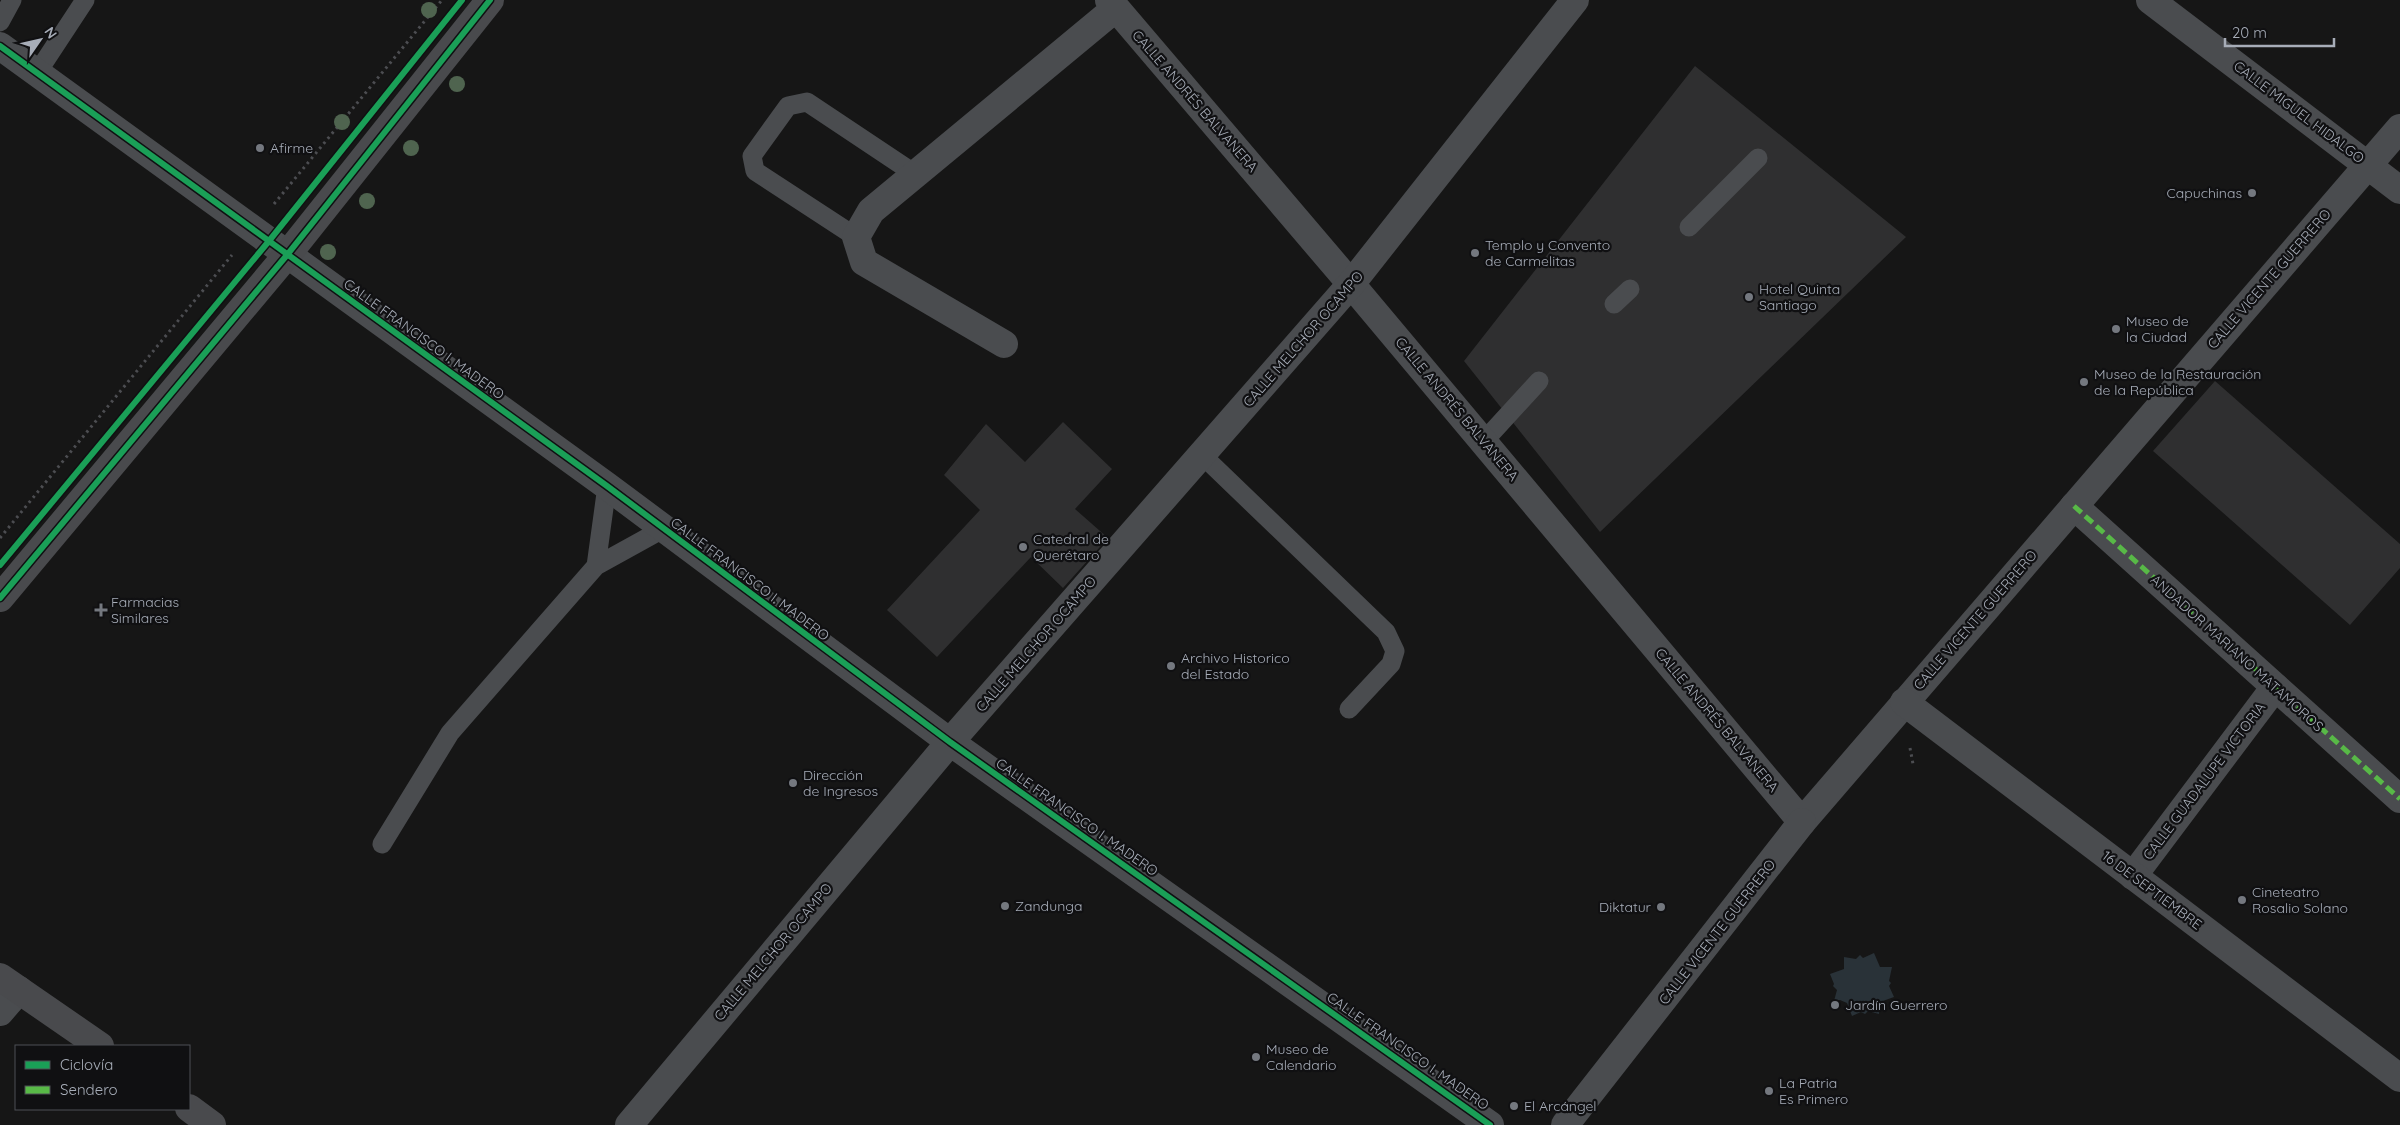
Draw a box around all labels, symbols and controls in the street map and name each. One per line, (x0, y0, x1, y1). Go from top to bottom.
north arrow (15, 15, 65, 65)
scale bar (2225, 15, 2334, 47)
text: N (40, 23, 61, 42)
text: 20 m (2232, 23, 2267, 42)
street label: CALLE ANDRÉS BALVANERA (1128, 26, 1262, 176)
street label: CALLE MIGUEL HIDALGO (2230, 57, 2368, 167)
place label: Afirme (270, 139, 313, 157)
marker: Afirme (254, 142, 266, 154)
place label: Capuchinas (2167, 184, 2242, 202)
marker: Capuchinas (2246, 187, 2258, 199)
street label: CALLE VICENTE GUERRERO (2203, 205, 2335, 353)
place label: Templo y Convento de Carmelitas (1485, 236, 1610, 270)
marker: Templo y Convento de Carmelitas (1469, 247, 1481, 259)
street label: CALLE MELCHOR OCAMPO (1239, 267, 1367, 411)
street label: CALLE FRANCISCO I. MADERO (340, 275, 508, 403)
place label: Hotel Quinta Santiago (1759, 280, 1840, 314)
marker: Hotel Quinta Santiago (1743, 291, 1755, 303)
place label: Museo de la Ciudad (2126, 312, 2189, 346)
marker: Museo de la Ciudad (2110, 323, 2122, 335)
street label: CALLE ANDRÉS BALVANERA (1391, 333, 1523, 485)
place label: Museo de la Restauración de la República (2094, 365, 2261, 399)
marker: Museo de la Restauración de la República (2078, 376, 2090, 388)
street label: CALLE FRANCISCO I. MADERO (667, 513, 833, 645)
place label: Catedral de Querétaro (1033, 530, 1109, 564)
marker: Catedral de Querétaro (1017, 541, 1029, 553)
street label: CALLE VICENTE GUERRERO (1909, 546, 2041, 694)
street label: ANDADOR MARIANO MATAMOROS (2147, 571, 2327, 736)
street label: CALLE MELCHOR OCAMPO (972, 572, 1100, 716)
place label: Farmacias Similares (111, 593, 179, 627)
marker: Farmacias Similares (95, 604, 107, 616)
street label: CALLE ANDRÉS BALVANERA (1651, 644, 1783, 796)
place label: Archivo Historico del Estado (1181, 649, 1290, 683)
marker: Archivo Historico del Estado (1165, 660, 1177, 672)
street label: CALLE GUADALUPE VICTORIA (2139, 699, 2269, 863)
street label: CALLE FRANCISCO I. MADERO (992, 754, 1162, 880)
place label: Dirección de Ingresos (803, 766, 878, 800)
marker: Dirección de Ingresos (787, 777, 799, 789)
street label: 16 DE SEPTIEMBRE (2098, 847, 2206, 933)
street label: CALLE VICENTE GUERRERO (1655, 856, 1780, 1008)
street label: CALLE MELCHOR OCAMPO (710, 879, 836, 1025)
place label: Cineteatro Rosalio Solano (2252, 883, 2348, 917)
marker: Cineteatro Rosalio Solano (2236, 894, 2248, 906)
place label: Zandunga (1015, 897, 1083, 915)
place label: Diktatur (1599, 898, 1652, 916)
marker: Zandunga (999, 900, 1011, 912)
marker: Diktatur (1655, 901, 1667, 913)
street label: CALLE FRANCISCO I. MADERO (1323, 988, 1493, 1114)
place label: Jardín Guerrero (1845, 996, 1948, 1014)
marker: Jardín Guerrero (1829, 999, 1841, 1011)
place label: Museo de Calendario (1266, 1040, 1337, 1074)
legend (15, 1045, 190, 1110)
marker: Museo de Calendario (1250, 1051, 1262, 1063)
text: Ciclovía (60, 1055, 113, 1074)
place label: La Patria Es Primero (1779, 1074, 1848, 1108)
text: Sendero (60, 1080, 118, 1099)
marker: La Patria Es Primero (1763, 1085, 1775, 1097)
place label: El Arcángel (1524, 1097, 1597, 1115)
marker: El Arcángel (1508, 1100, 1520, 1112)

